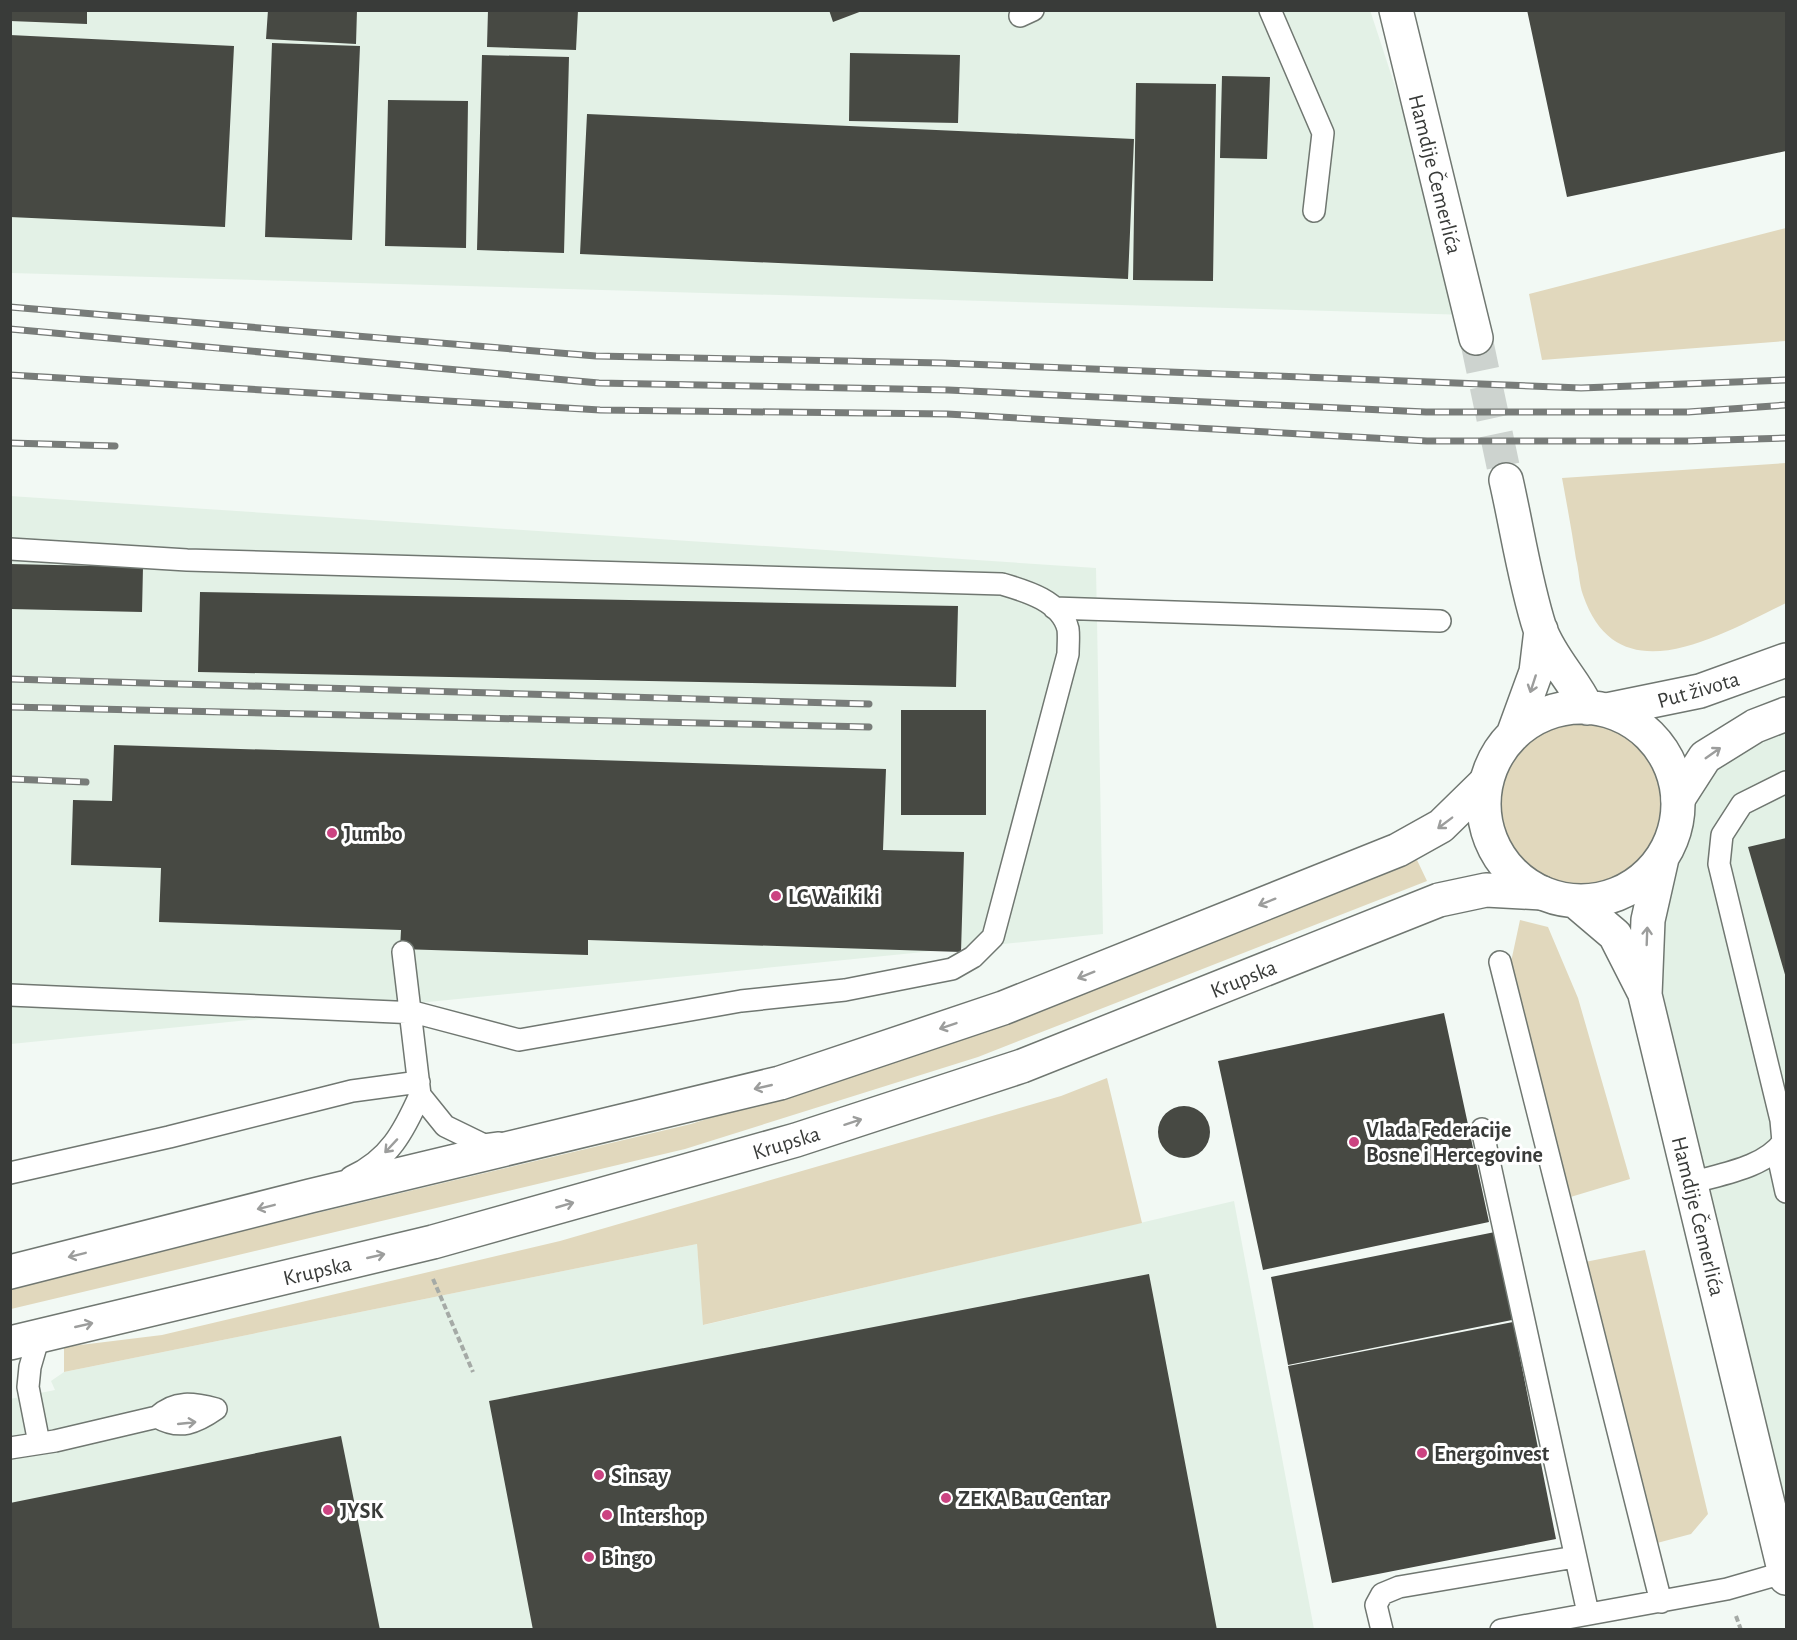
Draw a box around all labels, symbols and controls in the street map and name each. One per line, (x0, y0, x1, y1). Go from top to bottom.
street label: Hamdije Čemerlića (1405, 92, 1466, 256)
street label: Put života (1655, 668, 1742, 712)
one-way arrow (1526, 674, 1537, 693)
one-way arrow (1704, 747, 1720, 759)
one-way arrow (1437, 816, 1453, 829)
place label: Jumbo (344, 823, 403, 845)
marker: Jumbo (325, 826, 339, 840)
place label: LC Waikiki (788, 886, 880, 908)
marker: LC Waikiki (769, 889, 783, 903)
one-way arrow (1258, 898, 1277, 909)
one-way arrow (1642, 927, 1653, 947)
street label: Krupska (1207, 956, 1280, 1002)
one-way arrow (1077, 970, 1096, 981)
one-way arrow (939, 1022, 958, 1033)
one-way arrow (753, 1082, 772, 1094)
one-way arrow (843, 1115, 862, 1126)
place label: Vlada Federacije Bosne i Hercegovine (1366, 1119, 1543, 1166)
street label: Krupska (750, 1122, 823, 1164)
street label: Hamdije Čemerlića (1668, 1134, 1729, 1298)
marker: Vlada Federacije Bosne i Hercegovine (1347, 1135, 1361, 1149)
one-way arrow (384, 1138, 399, 1153)
one-way arrow (555, 1199, 574, 1210)
one-way arrow (257, 1201, 276, 1213)
one-way arrow (366, 1249, 385, 1261)
one-way arrow (68, 1250, 87, 1261)
street label: Krupska (281, 1252, 353, 1289)
one-way arrow (75, 1318, 94, 1330)
one-way arrow (177, 1417, 197, 1428)
place label: Energoinvest (1434, 1443, 1550, 1465)
marker: Energoinvest (1415, 1446, 1429, 1460)
place label: Sinsay (611, 1465, 668, 1488)
marker: Sinsay (592, 1468, 606, 1482)
place label: ZEKA Bau Centar (958, 1488, 1108, 1510)
marker: ZEKA Bau Centar (939, 1491, 953, 1505)
place label: JYSK (340, 1500, 384, 1522)
marker: JYSK (321, 1503, 335, 1517)
place label: Intershop (619, 1505, 705, 1527)
marker: Intershop (600, 1508, 614, 1522)
place label: Bingo (601, 1547, 653, 1569)
marker: Bingo (582, 1550, 596, 1564)

